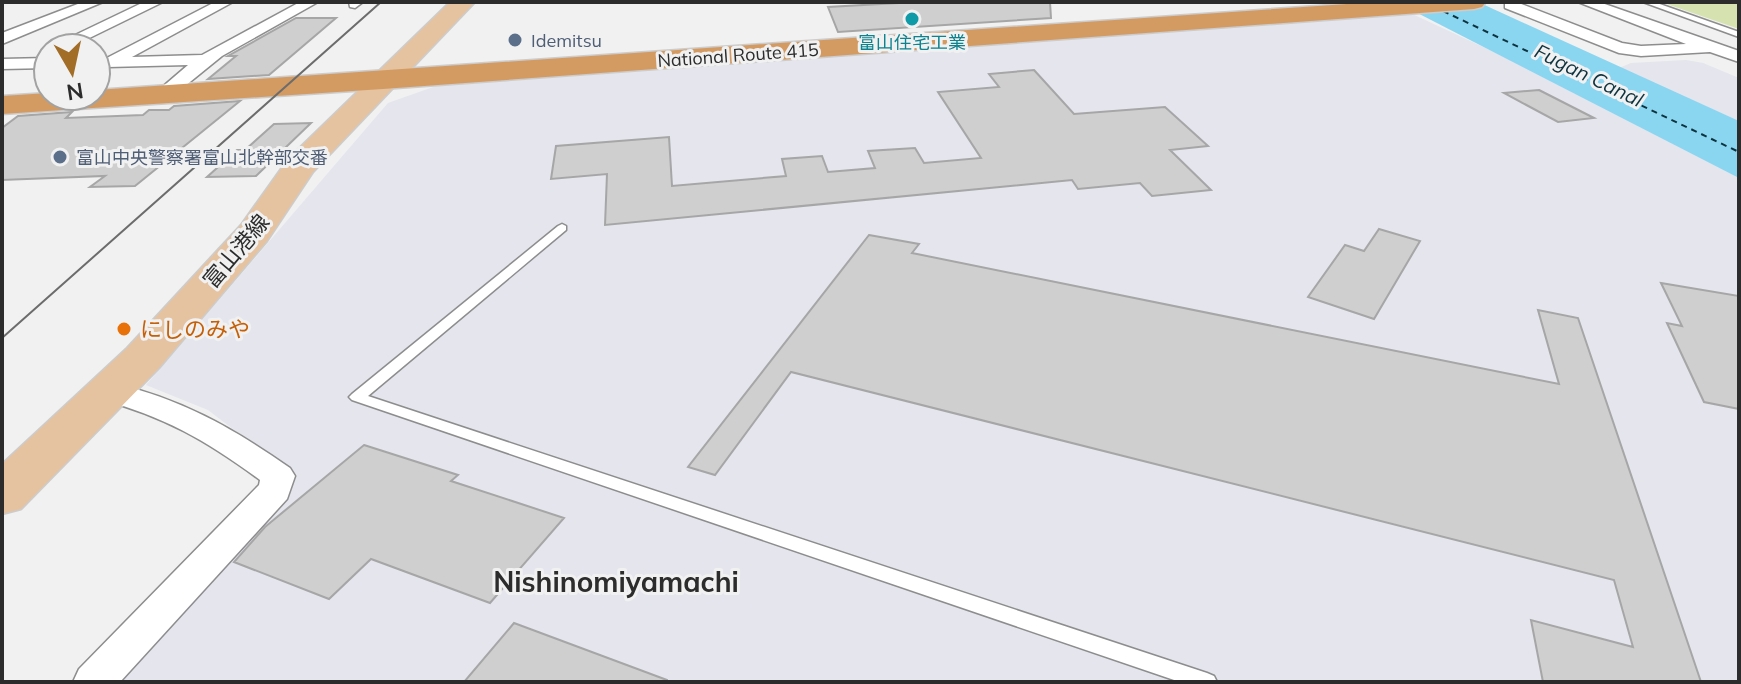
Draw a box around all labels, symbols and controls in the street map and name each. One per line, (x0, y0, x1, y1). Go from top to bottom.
marker: 富山住宅工業 (903, 10, 921, 28)
place label: Idemitsu (531, 29, 602, 52)
marker: Idemitsu (506, 31, 524, 49)
place label: 富山住宅工業 (858, 31, 966, 54)
north arrow (32, 32, 112, 112)
street label: National Route 415 (657, 38, 820, 72)
water label: Fugan Canal (1531, 38, 1647, 112)
text: N (65, 77, 86, 107)
place label: 富山中央警察署富山北幹部交番 (76, 146, 328, 169)
marker: 富山中央警察署富山北幹部交番 (51, 148, 69, 166)
street label: 富山港線 (197, 208, 275, 294)
place label: にしのみや (140, 315, 250, 343)
marker: にしのみや (115, 320, 133, 338)
district label: Nishinomiyamachi (493, 564, 739, 599)

